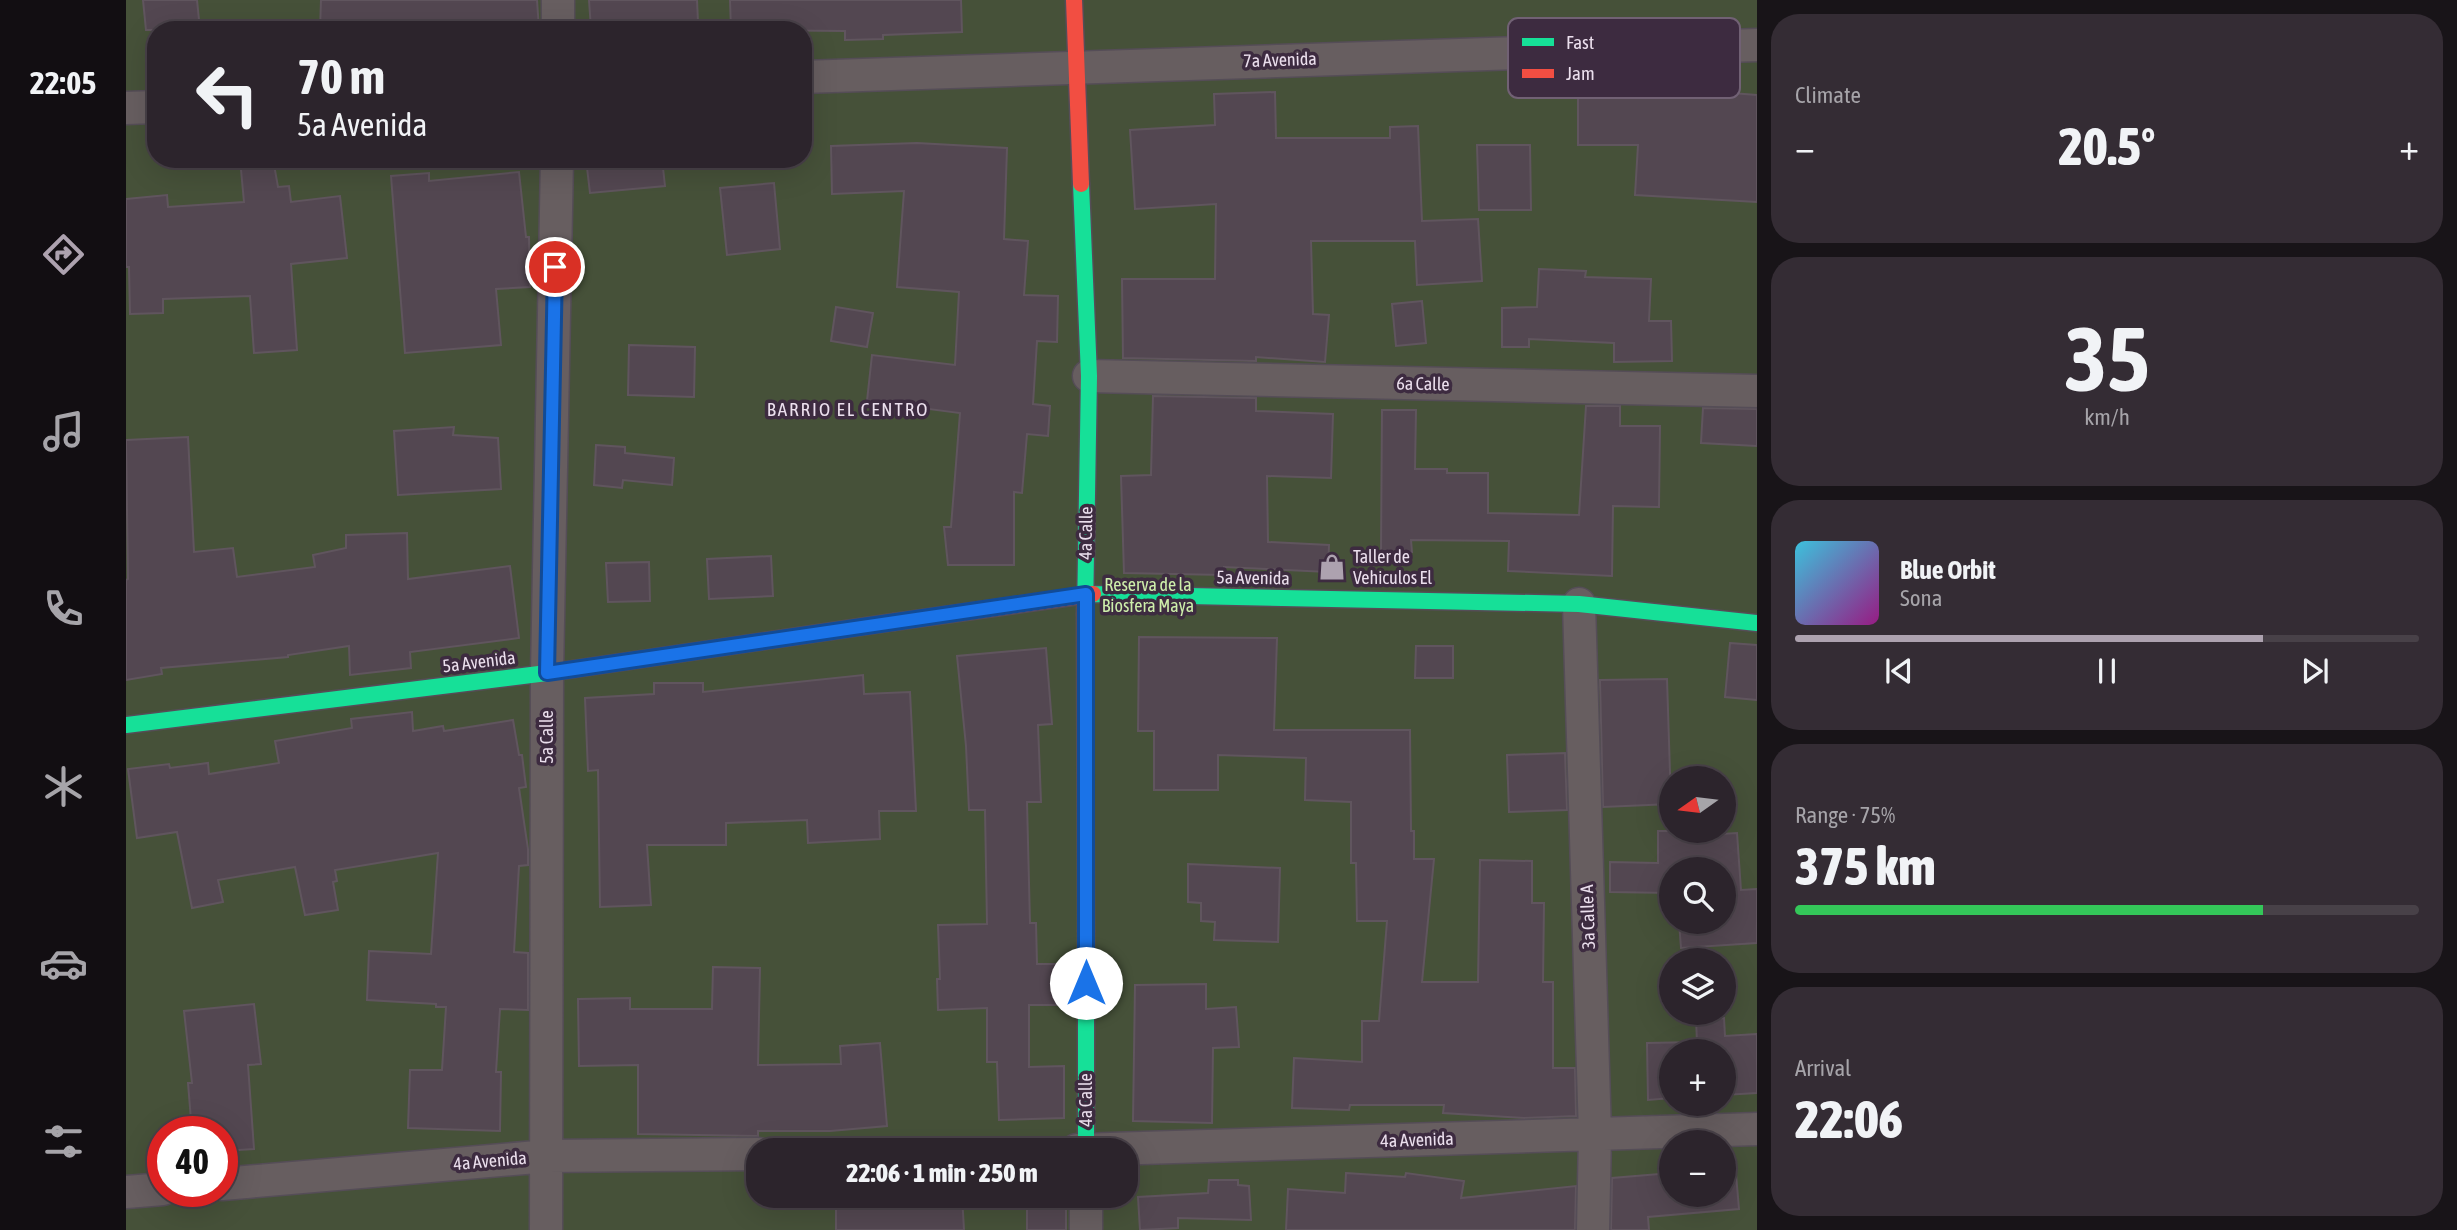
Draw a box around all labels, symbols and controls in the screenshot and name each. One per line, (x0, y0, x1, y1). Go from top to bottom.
legend (1508, 18, 1740, 98)
text: Fast (1566, 31, 1594, 53)
text: 70 m (297, 48, 385, 104)
street label: 7a Avenida (1243, 48, 1317, 71)
icon: left (182, 49, 273, 140)
text: Jam (1566, 62, 1595, 84)
text: 22:05 (30, 64, 96, 101)
text: Climate (1795, 82, 1861, 108)
text: 5a Avenida (297, 106, 427, 143)
text: 20.5° (2059, 116, 2155, 176)
text: − (1795, 125, 1815, 168)
text: + (2399, 125, 2419, 168)
icon: directions (39, 230, 88, 279)
pin (525, 237, 585, 297)
icon: arrive (536, 248, 574, 286)
text: 35 (2064, 306, 2150, 410)
street label: 6a Calle (1396, 373, 1450, 394)
district label: BARRIO EL CENTRO (767, 398, 929, 420)
text: km/h (2084, 404, 2130, 430)
icon: music (39, 407, 88, 456)
street label: 4a Calle (1075, 506, 1096, 560)
place label: Taller de Vehiculos El (1353, 546, 1432, 588)
shop icon: Taller de Vehiculos El (1317, 552, 1347, 582)
text: Blue Orbit (1900, 555, 1996, 585)
street label: 5a Avenida (1216, 566, 1290, 589)
park label: Reserva de la Biosfera Maya (1102, 574, 1194, 616)
icon: phone (39, 584, 88, 633)
text: Sona (1900, 585, 1942, 611)
street label: 5a Avenida (441, 647, 517, 676)
icon: previous (1880, 652, 1918, 690)
icon: pause (2088, 652, 2126, 690)
icon: next (2296, 652, 2334, 690)
street label: 5a Calle (536, 710, 557, 764)
icon: climate (39, 762, 88, 811)
north arrow (1659, 766, 1736, 844)
map controls (1659, 766, 1736, 1207)
text: Range · 75% (1795, 802, 1895, 828)
text: 375 km (1795, 836, 1936, 896)
button: search (1659, 857, 1736, 934)
street label: 3a Calle A (1576, 884, 1599, 950)
icon: car (39, 939, 88, 988)
position arrow (1049, 946, 1123, 1020)
button: layers (1659, 948, 1736, 1025)
button: + (1659, 1039, 1736, 1116)
text: Arrival (1795, 1055, 1851, 1081)
street label: 4a Calle (1075, 1073, 1096, 1127)
text: 22:06 (1795, 1089, 1903, 1149)
speed limit sign: 40 (147, 1116, 238, 1207)
icon: filters (39, 1117, 88, 1166)
street label: 4a Avenida (1380, 1128, 1454, 1151)
button: − (1659, 1130, 1736, 1207)
street label: 4a Avenida (453, 1147, 527, 1174)
text: 22:06 · 1 min · 250 m (846, 1158, 1038, 1188)

